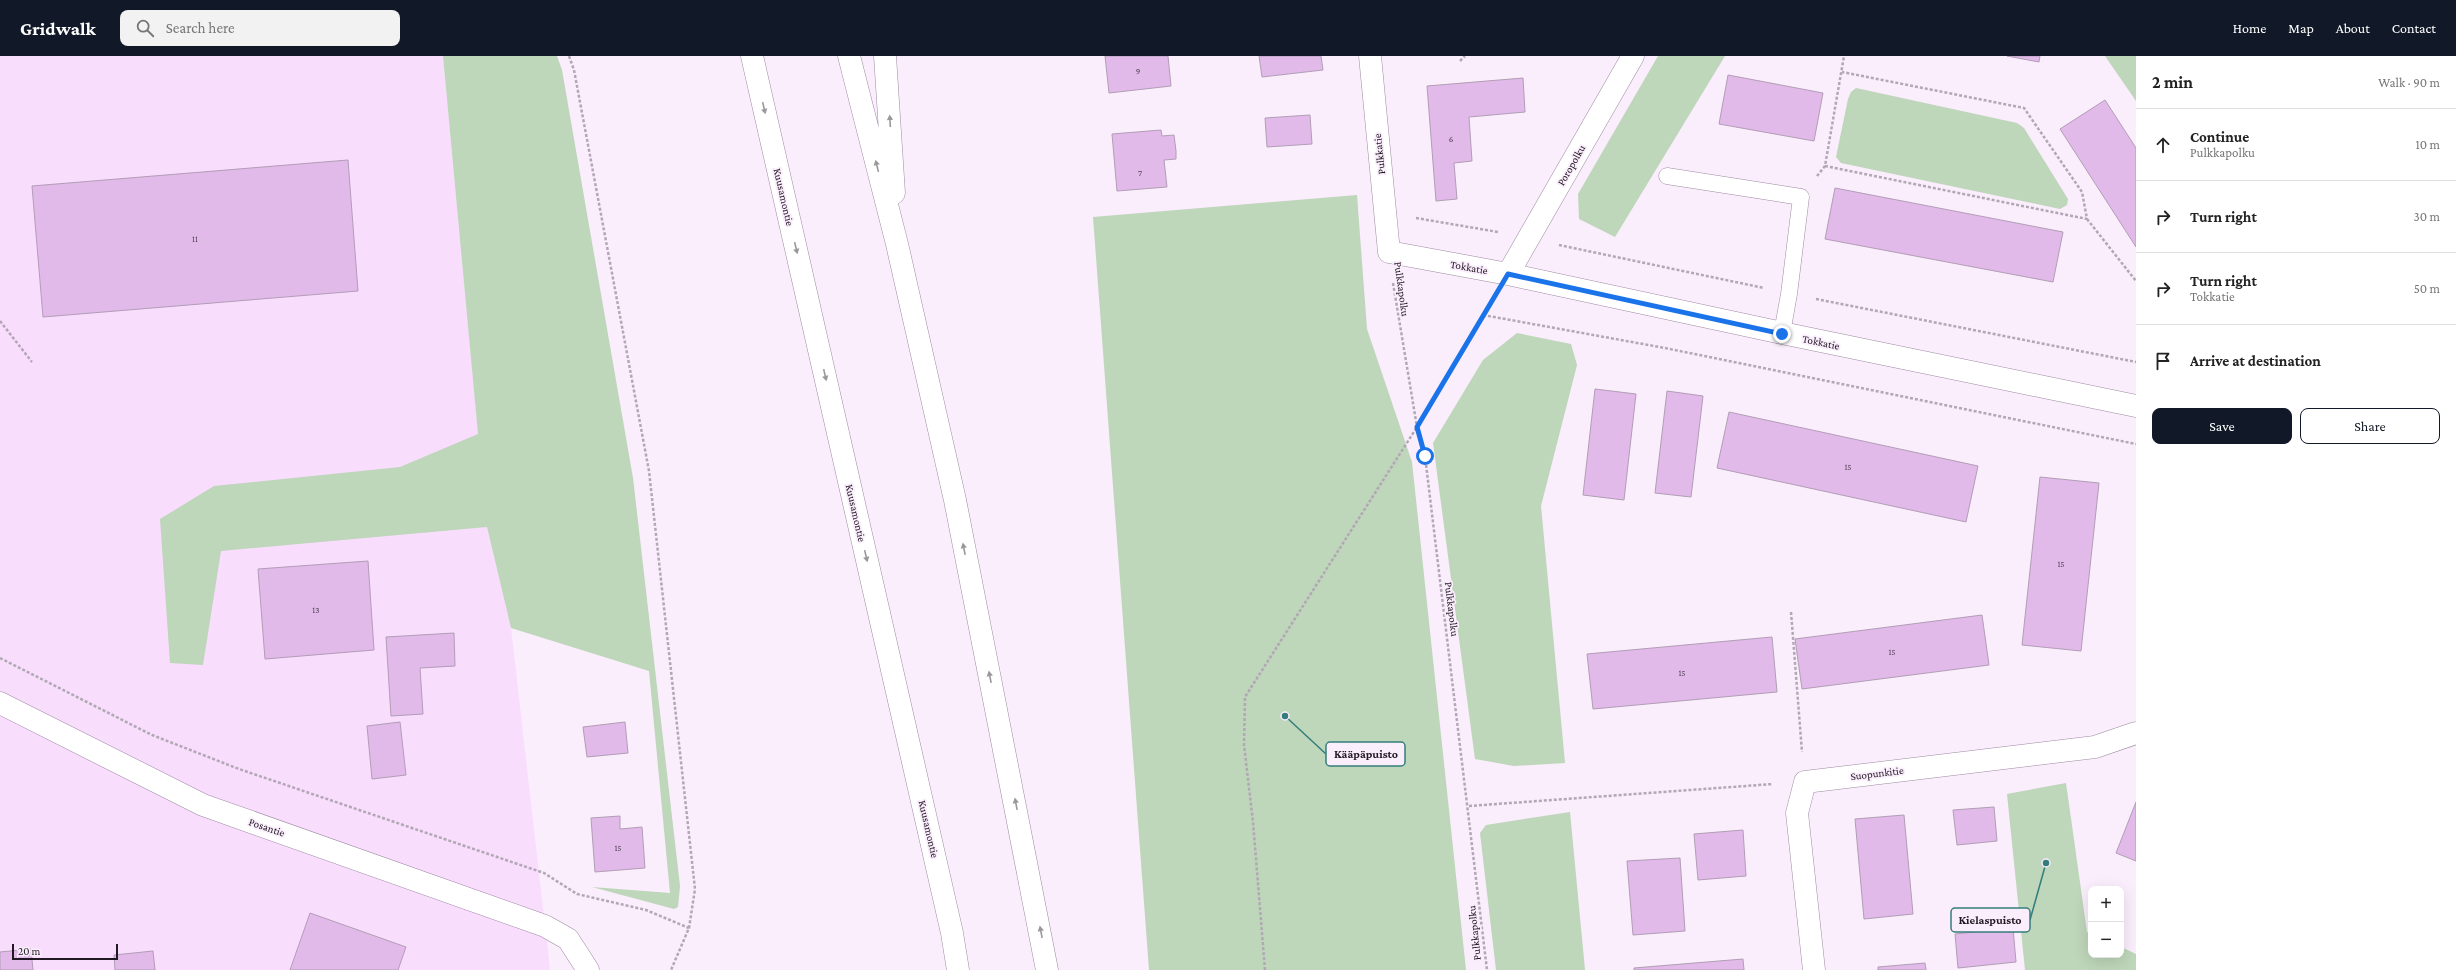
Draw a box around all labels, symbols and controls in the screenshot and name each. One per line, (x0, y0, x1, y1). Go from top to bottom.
search box (120, 10, 400, 46)
icon: search (134, 17, 156, 39)
text: Gridwalk (20, 18, 96, 39)
text: Search here (166, 20, 235, 36)
text: Home (2233, 20, 2266, 36)
text: Map (2288, 20, 2314, 36)
text: About (2336, 20, 2370, 36)
text: Contact (2392, 20, 2436, 36)
house number: 9 (1136, 66, 1141, 76)
text: 2 min (2152, 73, 2193, 92)
text: Walk · 90 m (2378, 75, 2440, 90)
one-way arrow (761, 101, 767, 114)
one-way arrow (887, 114, 893, 127)
text: Continue (2190, 129, 2249, 145)
street label: Pulkkatie (1371, 133, 1387, 175)
house number: 6 (1449, 134, 1454, 144)
icon: ahead (2152, 134, 2174, 156)
text: 10 m (2415, 137, 2440, 152)
street label: Poropolku (1555, 142, 1588, 188)
text: Pulkkapolku (2190, 145, 2255, 160)
one-way arrow (874, 159, 880, 171)
street label: Kuusamontie (772, 167, 796, 227)
house number: 7 (1138, 168, 1142, 178)
icon: right (2152, 206, 2174, 228)
text: Turn right (2190, 209, 2257, 225)
text: 30 m (2414, 209, 2440, 224)
house number: 11 (192, 234, 198, 244)
one-way arrow (793, 242, 799, 254)
street label: Tokkatie (1449, 258, 1489, 276)
street label: Pulkkapolku (1391, 261, 1412, 317)
text: Turn right (2190, 273, 2257, 289)
icon: right (2152, 278, 2174, 300)
text: 50 m (2414, 281, 2440, 296)
text: Tokkatie (2190, 289, 2235, 304)
route end (1773, 325, 1791, 343)
street label: Tokkatie (1801, 332, 1841, 352)
icon: arrive (2152, 350, 2174, 372)
text: Arrive at destination (2190, 353, 2321, 369)
one-way arrow (822, 369, 828, 381)
button: Save (2152, 408, 2292, 444)
button: Share (2300, 408, 2440, 444)
route start (1416, 447, 1434, 465)
house number: 15 (1844, 462, 1852, 472)
street label: Kuusamontie (844, 483, 868, 543)
one-way arrow (961, 543, 967, 555)
one-way arrow (864, 550, 870, 562)
house number: 15 (2057, 559, 2065, 569)
street label: Pulkkapolku (1442, 581, 1461, 637)
house number: 13 (312, 605, 320, 615)
house number: 15 (1888, 647, 1896, 657)
house number: 15 (1678, 668, 1686, 678)
one-way arrow (987, 670, 993, 683)
callout: Kääpäpuisto (1326, 742, 1405, 766)
text: Kääpäpuisto (1334, 747, 1398, 761)
street label: Suopunkitie (1850, 764, 1905, 783)
one-way arrow (1012, 798, 1018, 810)
street label: Kuusamontie (917, 799, 941, 859)
street label: Posantie (247, 815, 287, 839)
house number: 15 (614, 843, 622, 853)
map controls (2088, 886, 2124, 958)
button: + (2088, 886, 2124, 922)
street label: Pulkkapolku (1465, 905, 1484, 961)
callout: Kielaspuisto (1951, 908, 2030, 932)
text: Kielaspuisto (1958, 913, 2022, 927)
button: − (2088, 922, 2124, 958)
one-way arrow (1038, 925, 1044, 938)
scale bar (12, 942, 118, 961)
text: 20 m (18, 945, 40, 957)

